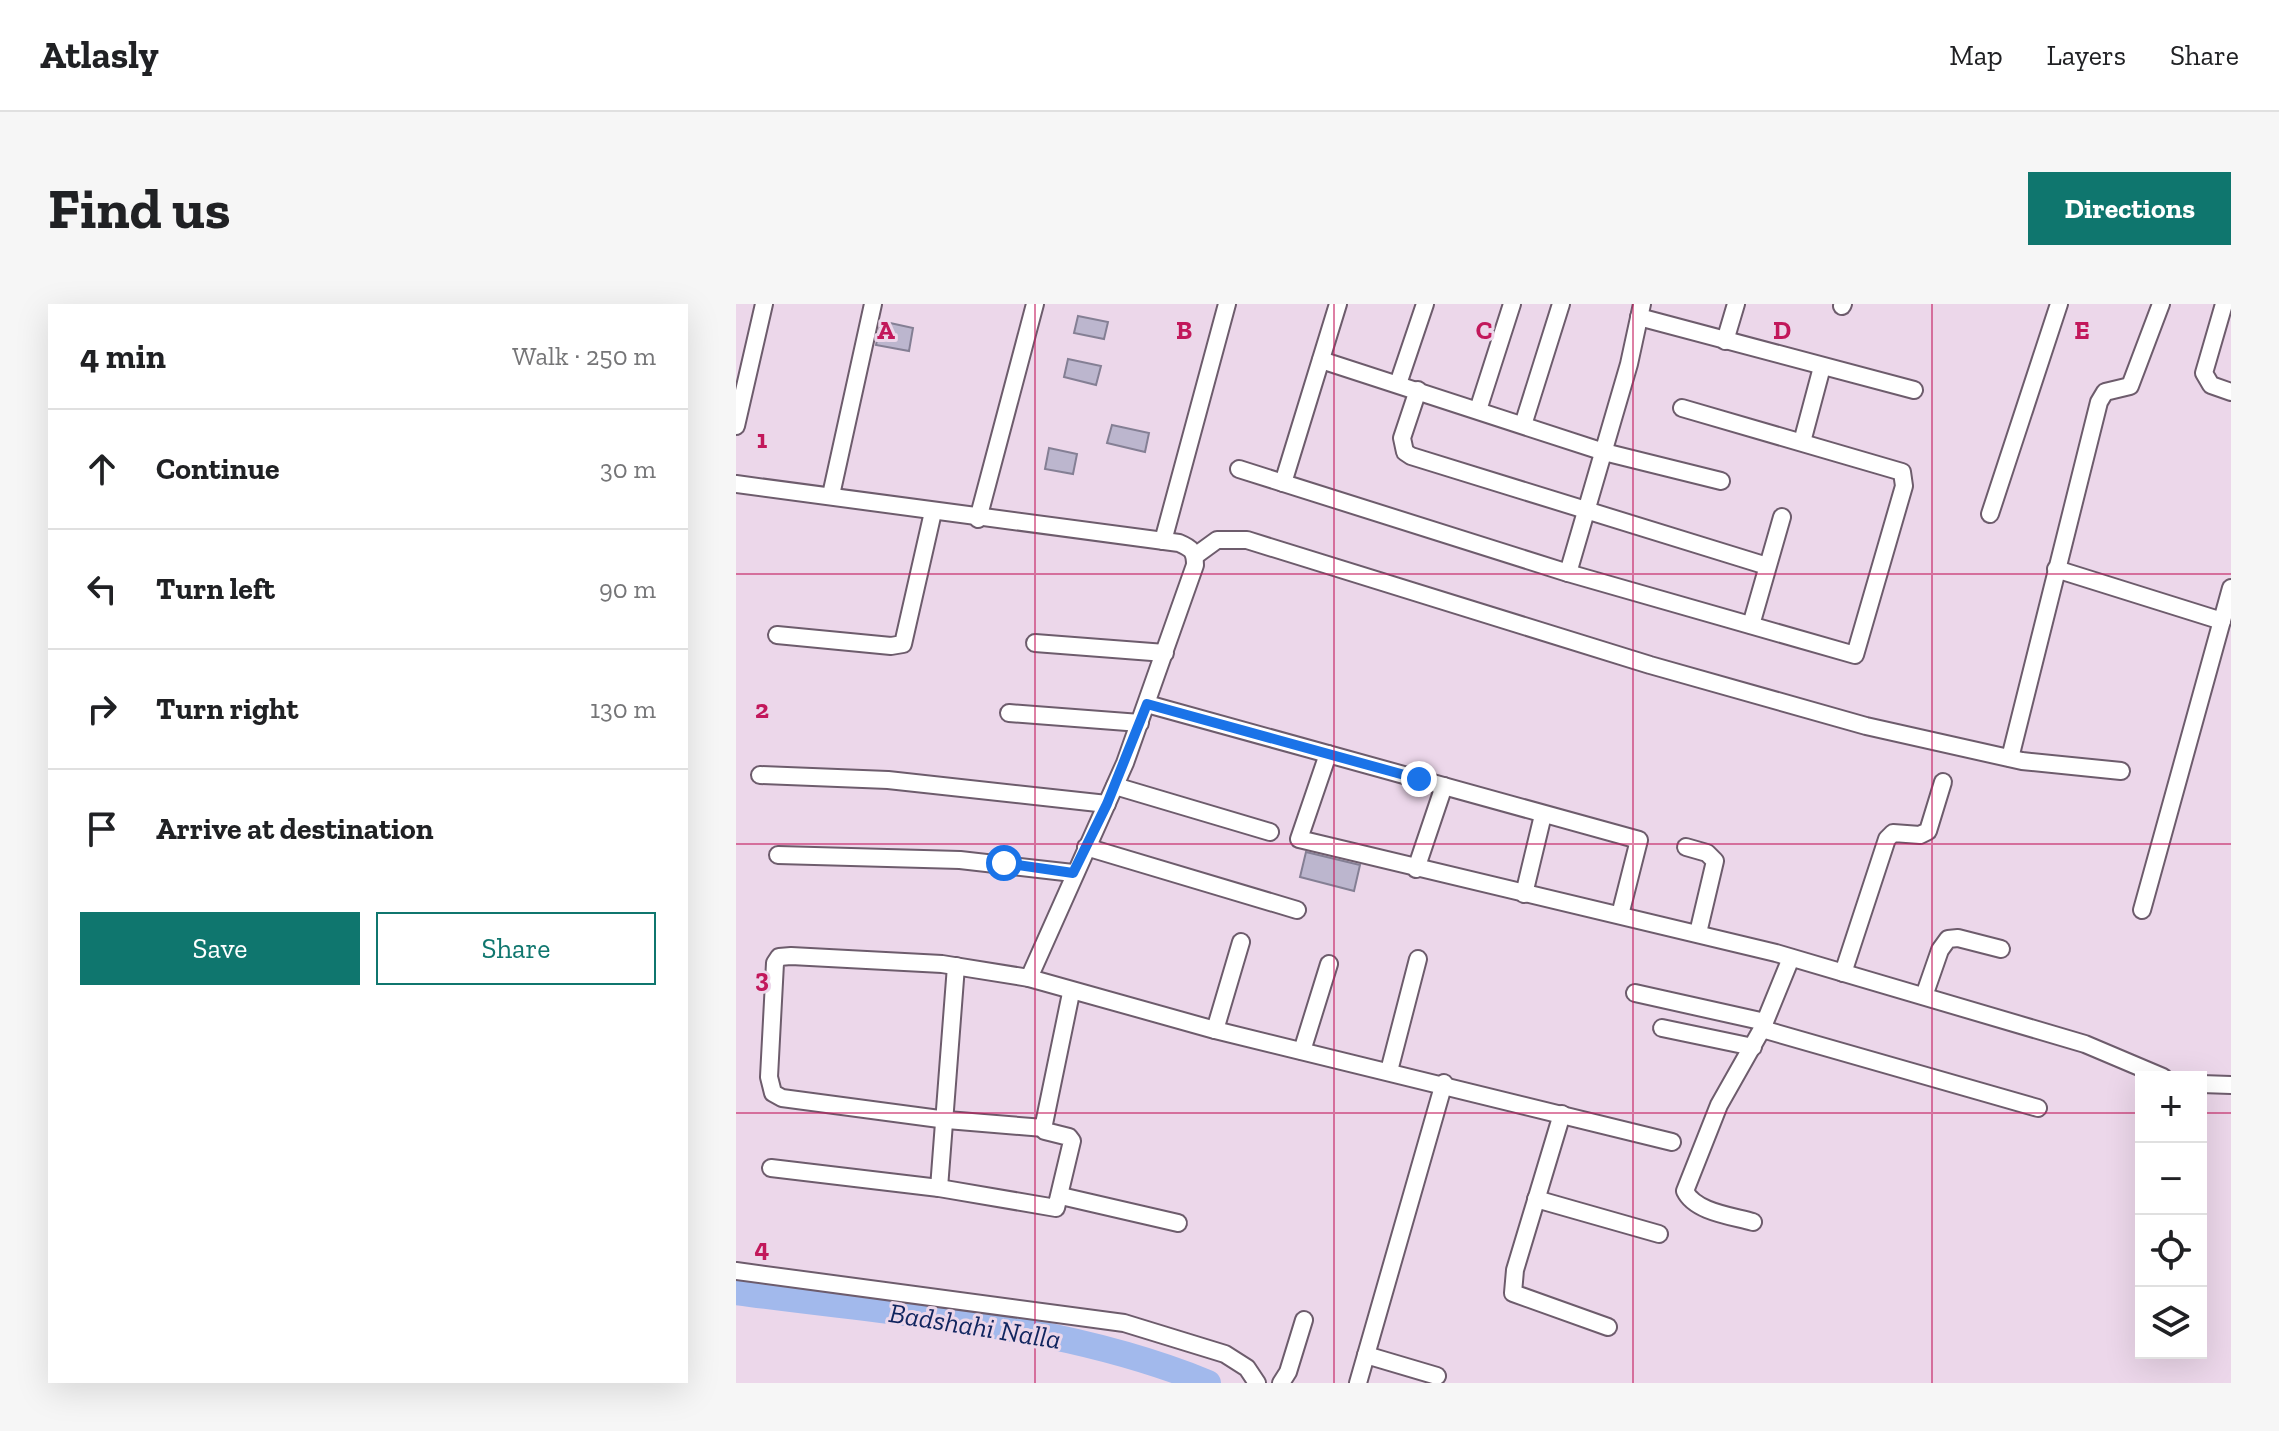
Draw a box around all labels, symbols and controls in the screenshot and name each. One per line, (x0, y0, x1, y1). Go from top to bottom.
text: Atlasly (40, 32, 159, 78)
text: Map (1949, 39, 2003, 72)
text: Layers (2047, 39, 2126, 72)
text: Share (2170, 39, 2239, 72)
button: Directions (2028, 172, 2231, 245)
text: Find us (48, 175, 231, 242)
text: A (877, 314, 895, 346)
text: B (1176, 314, 1192, 346)
text: C (1476, 314, 1492, 346)
text: D (1773, 314, 1791, 346)
text: E (2074, 314, 2090, 346)
text: 4 min (80, 336, 166, 377)
text: Walk · 250 m (512, 340, 656, 372)
text: 1 (757, 423, 768, 455)
icon: ahead (80, 447, 124, 491)
text: Continue (156, 451, 280, 487)
text: 30 m (600, 453, 656, 485)
icon: left (80, 567, 124, 611)
text: Turn left (156, 571, 275, 607)
text: 90 m (599, 573, 656, 605)
icon: right (80, 687, 124, 731)
text: Turn right (156, 691, 298, 727)
text: 130 m (590, 693, 656, 725)
text: 2 (755, 693, 769, 725)
route end (1401, 761, 1437, 797)
icon: arrive (80, 807, 124, 851)
text: Arrive at destination (156, 811, 433, 847)
route start (986, 845, 1022, 881)
button: Save (80, 912, 360, 985)
button: Share (376, 912, 656, 985)
text: 3 (755, 962, 769, 994)
map controls (2135, 1071, 2207, 1359)
button: + (2135, 1071, 2207, 1143)
button: − (2135, 1143, 2207, 1215)
button: locate (2135, 1215, 2207, 1287)
text: 4 (755, 1232, 770, 1264)
button: layers (2135, 1287, 2207, 1359)
water label: Badshahi Nalla (887, 1296, 1063, 1356)

